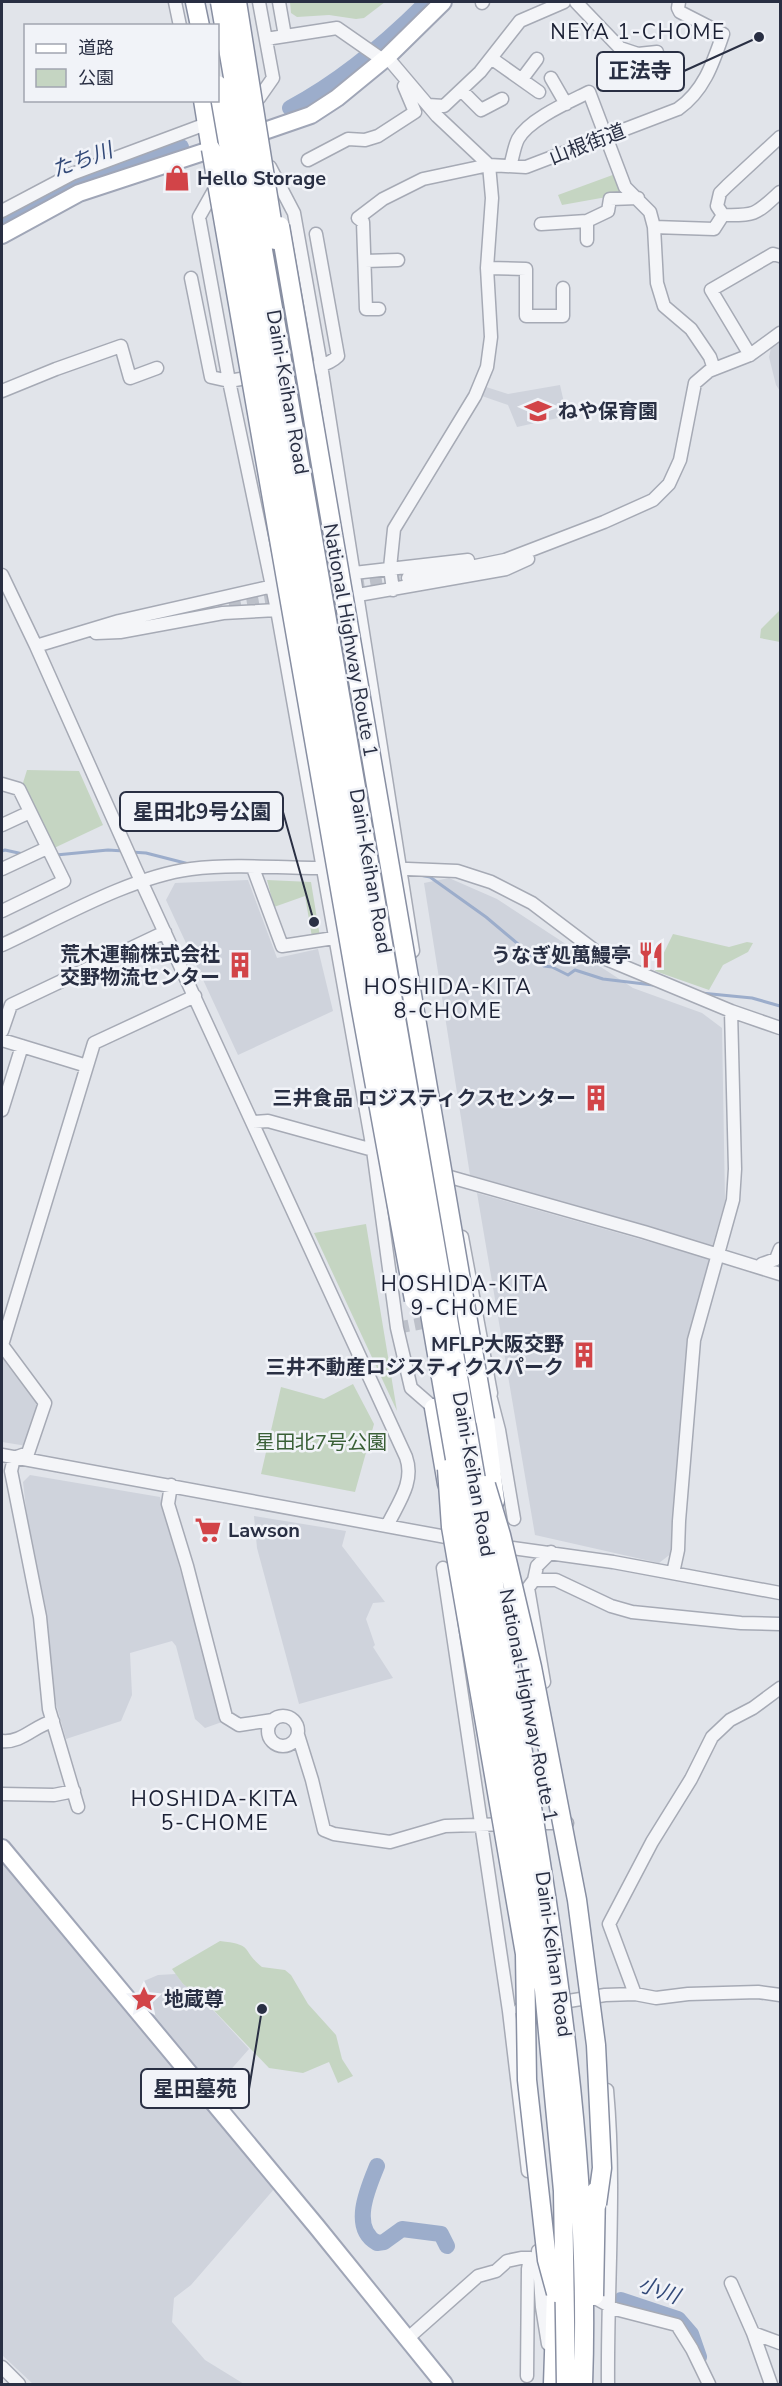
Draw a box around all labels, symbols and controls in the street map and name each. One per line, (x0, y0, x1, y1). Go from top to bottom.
district label: NEYA 1-CHOME (550, 18, 726, 46)
legend (24, 24, 219, 102)
text: 道路 (78, 36, 114, 60)
callout: 正法寺 (597, 52, 684, 91)
text: 正法寺 (609, 57, 672, 85)
text: 公園 (78, 66, 114, 90)
street label: 山根街道 (545, 118, 629, 171)
water label: たち川 (48, 135, 118, 184)
shop icon: Hello Storage (162, 163, 192, 193)
place label: Hello Storage (197, 165, 326, 192)
street label: Daini-Keihan Road (260, 307, 315, 477)
school or university icon: ねや保育園 (523, 396, 553, 426)
place label: ねや保育園 (558, 398, 658, 425)
street label: National Highway Route 1 (317, 521, 384, 759)
street label: Daini-Keihan Road (343, 786, 398, 956)
callout: 星田北9号公園 (120, 792, 283, 831)
text: 星田北9号公園 (133, 798, 271, 826)
restaurant icon: うなぎ処萬鰻亭 (636, 940, 666, 970)
place label: 荒木運輸株式会社 交野物流センター (60, 941, 220, 991)
place label: うなぎ処萬鰻亭 (491, 942, 631, 969)
building icon: 荒木運輸株式会社 交野物流センター (225, 950, 255, 980)
district label: HOSHIDA-KITA 8-CHOME (364, 973, 532, 1025)
building icon: 三井食品 ロジスティクスセンター (581, 1083, 611, 1113)
place label: 三井食品 ロジスティクスセンター (272, 1085, 576, 1112)
district label: HOSHIDA-KITA 9-CHOME (381, 1270, 549, 1322)
place label: MFLP大阪交野 三井不動産ロジスティクスパーク (266, 1331, 564, 1381)
building icon: MFLP大阪交野 三井不動産ロジスティクスパーク (569, 1340, 599, 1370)
street label: Daini-Keihan Road (446, 1389, 501, 1559)
park label: 星田北7号公園 (255, 1429, 387, 1456)
supermarket icon: Lawson (193, 1515, 223, 1545)
place label: Lawson (228, 1517, 300, 1544)
street label: National Highway Route 1 (493, 1586, 564, 1824)
district label: HOSHIDA-KITA 5-CHOME (131, 1785, 299, 1837)
street label: Daini-Keihan Road (529, 1869, 579, 2039)
place icon: 地蔵尊 (129, 1984, 159, 2014)
place label: 地蔵尊 (164, 1986, 224, 2013)
callout: 星田墓苑 (141, 2069, 249, 2108)
text: 星田墓苑 (153, 2075, 237, 2103)
water label: 小川 (634, 2270, 685, 2311)

